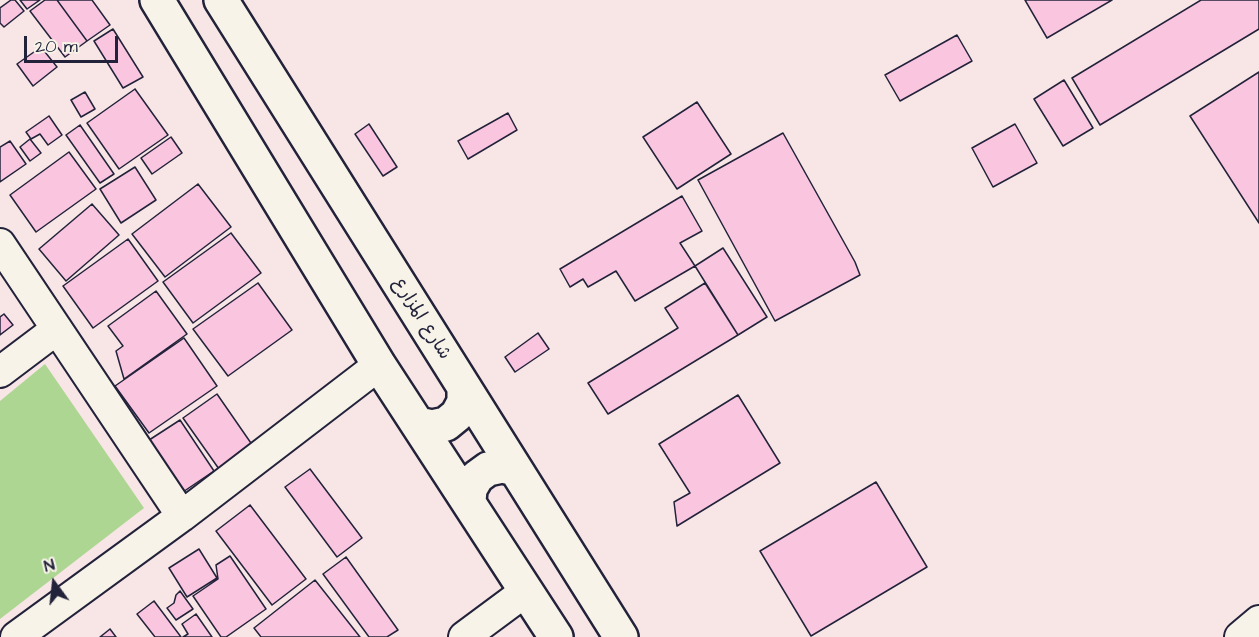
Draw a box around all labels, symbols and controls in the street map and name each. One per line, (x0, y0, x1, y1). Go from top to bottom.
scale bar (27, 24, 122, 62)
text: 20 m (35, 34, 78, 59)
street label: شارع المزارع (387, 274, 455, 364)
north arrow (24, 553, 84, 613)
text: N (42, 554, 57, 578)

